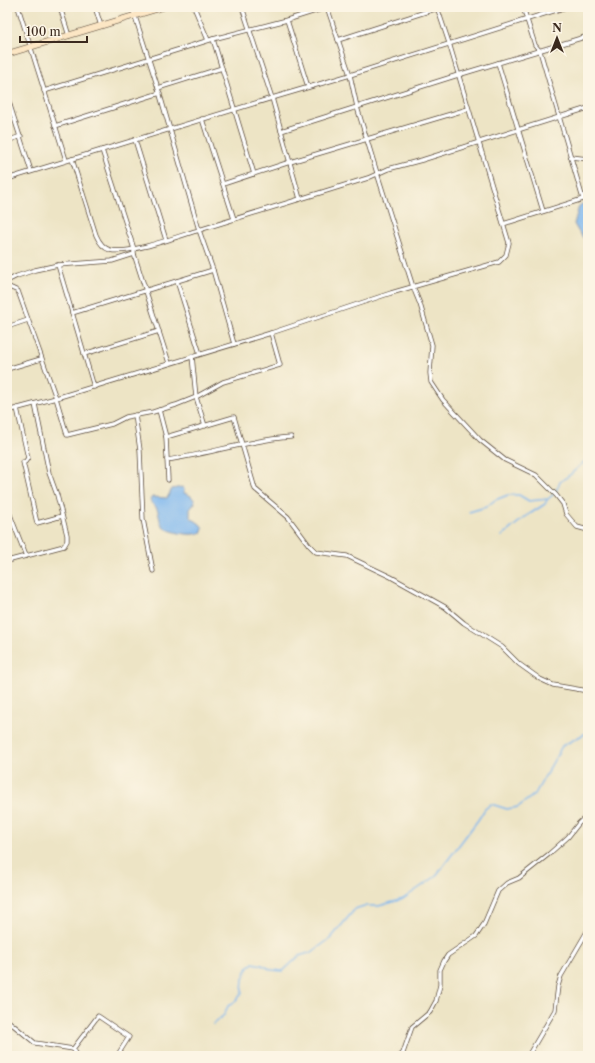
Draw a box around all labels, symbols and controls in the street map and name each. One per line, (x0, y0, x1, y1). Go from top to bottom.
scale bar (20, 18, 87, 44)
north arrow (537, 18, 577, 58)
text: N (552, 21, 562, 35)
text: 100 m (26, 24, 61, 39)

